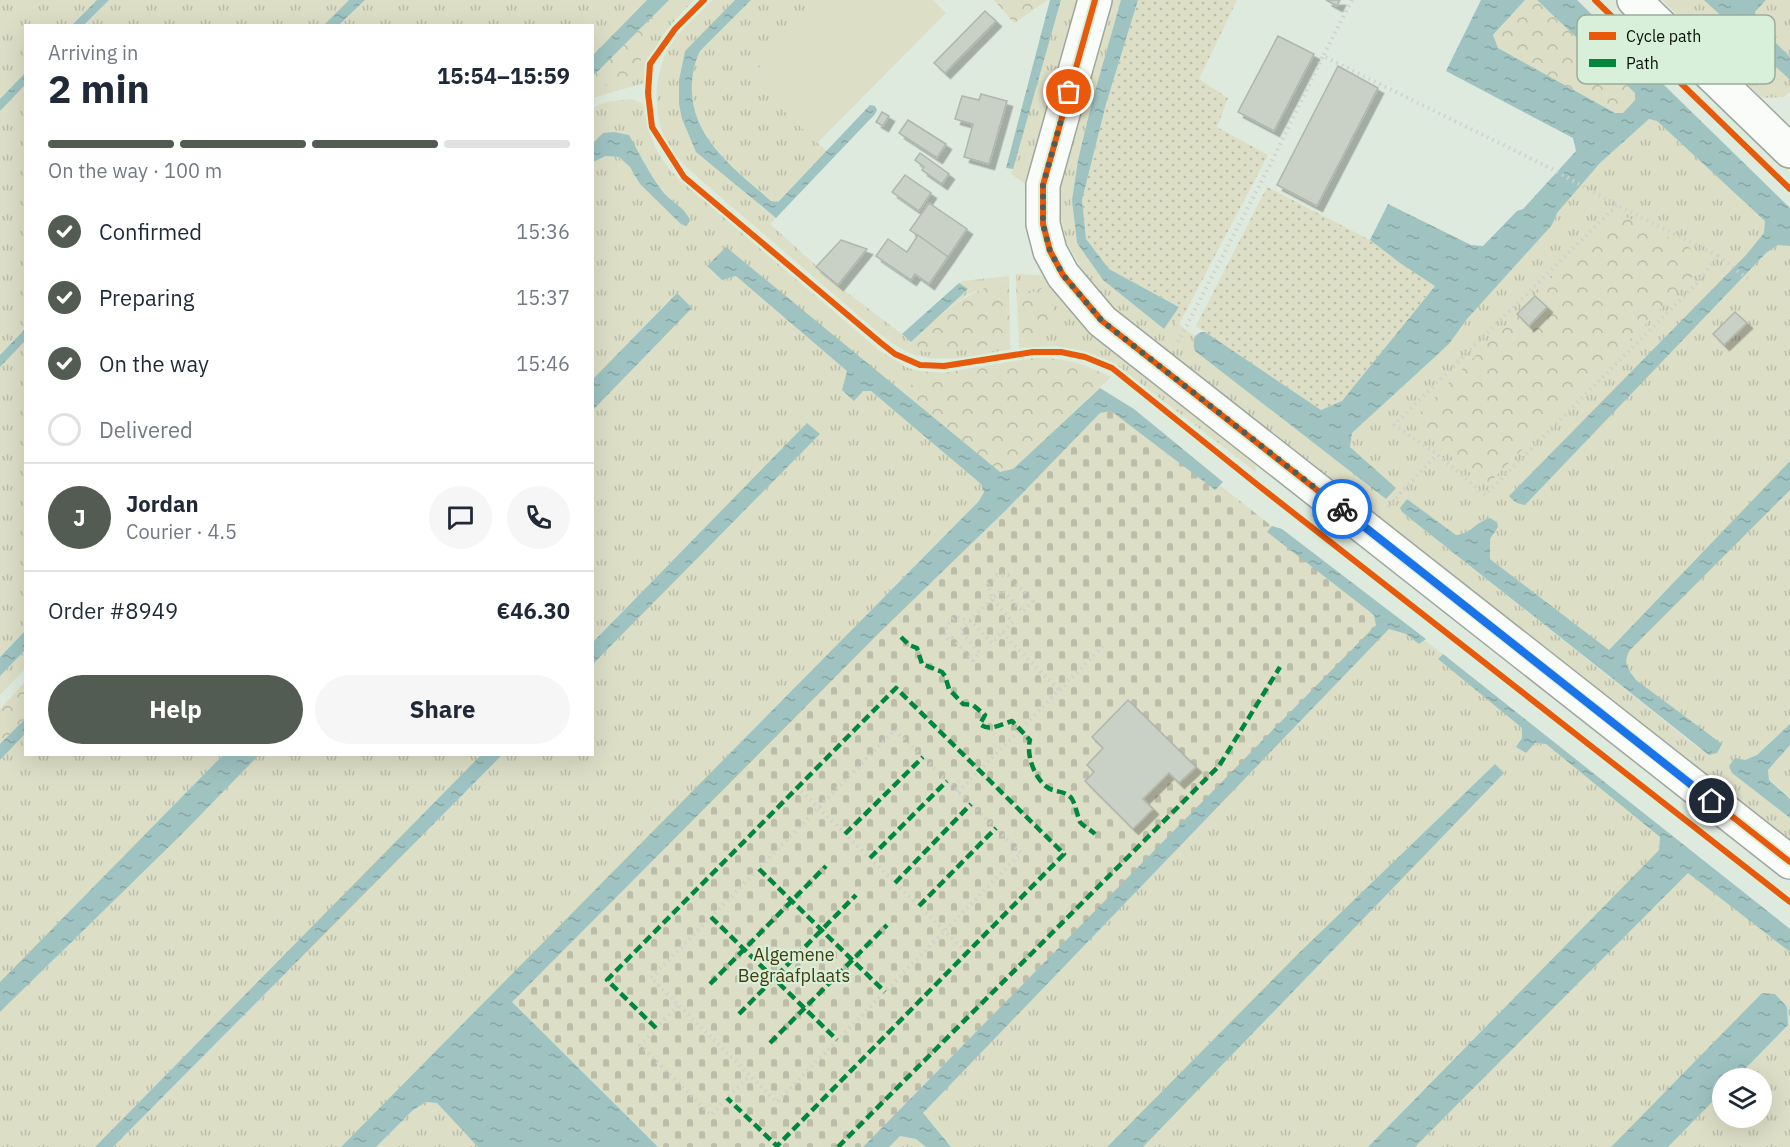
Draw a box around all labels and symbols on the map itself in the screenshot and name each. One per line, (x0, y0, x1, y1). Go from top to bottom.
legend (1577, 15, 1775, 84)
text: Cycle path (1626, 26, 1701, 46)
text: Path (1626, 53, 1659, 73)
pin (1043, 66, 1094, 117)
courier (1312, 479, 1372, 539)
pin (1686, 775, 1737, 826)
park label: Algemene Begraafplaats (738, 943, 850, 987)

